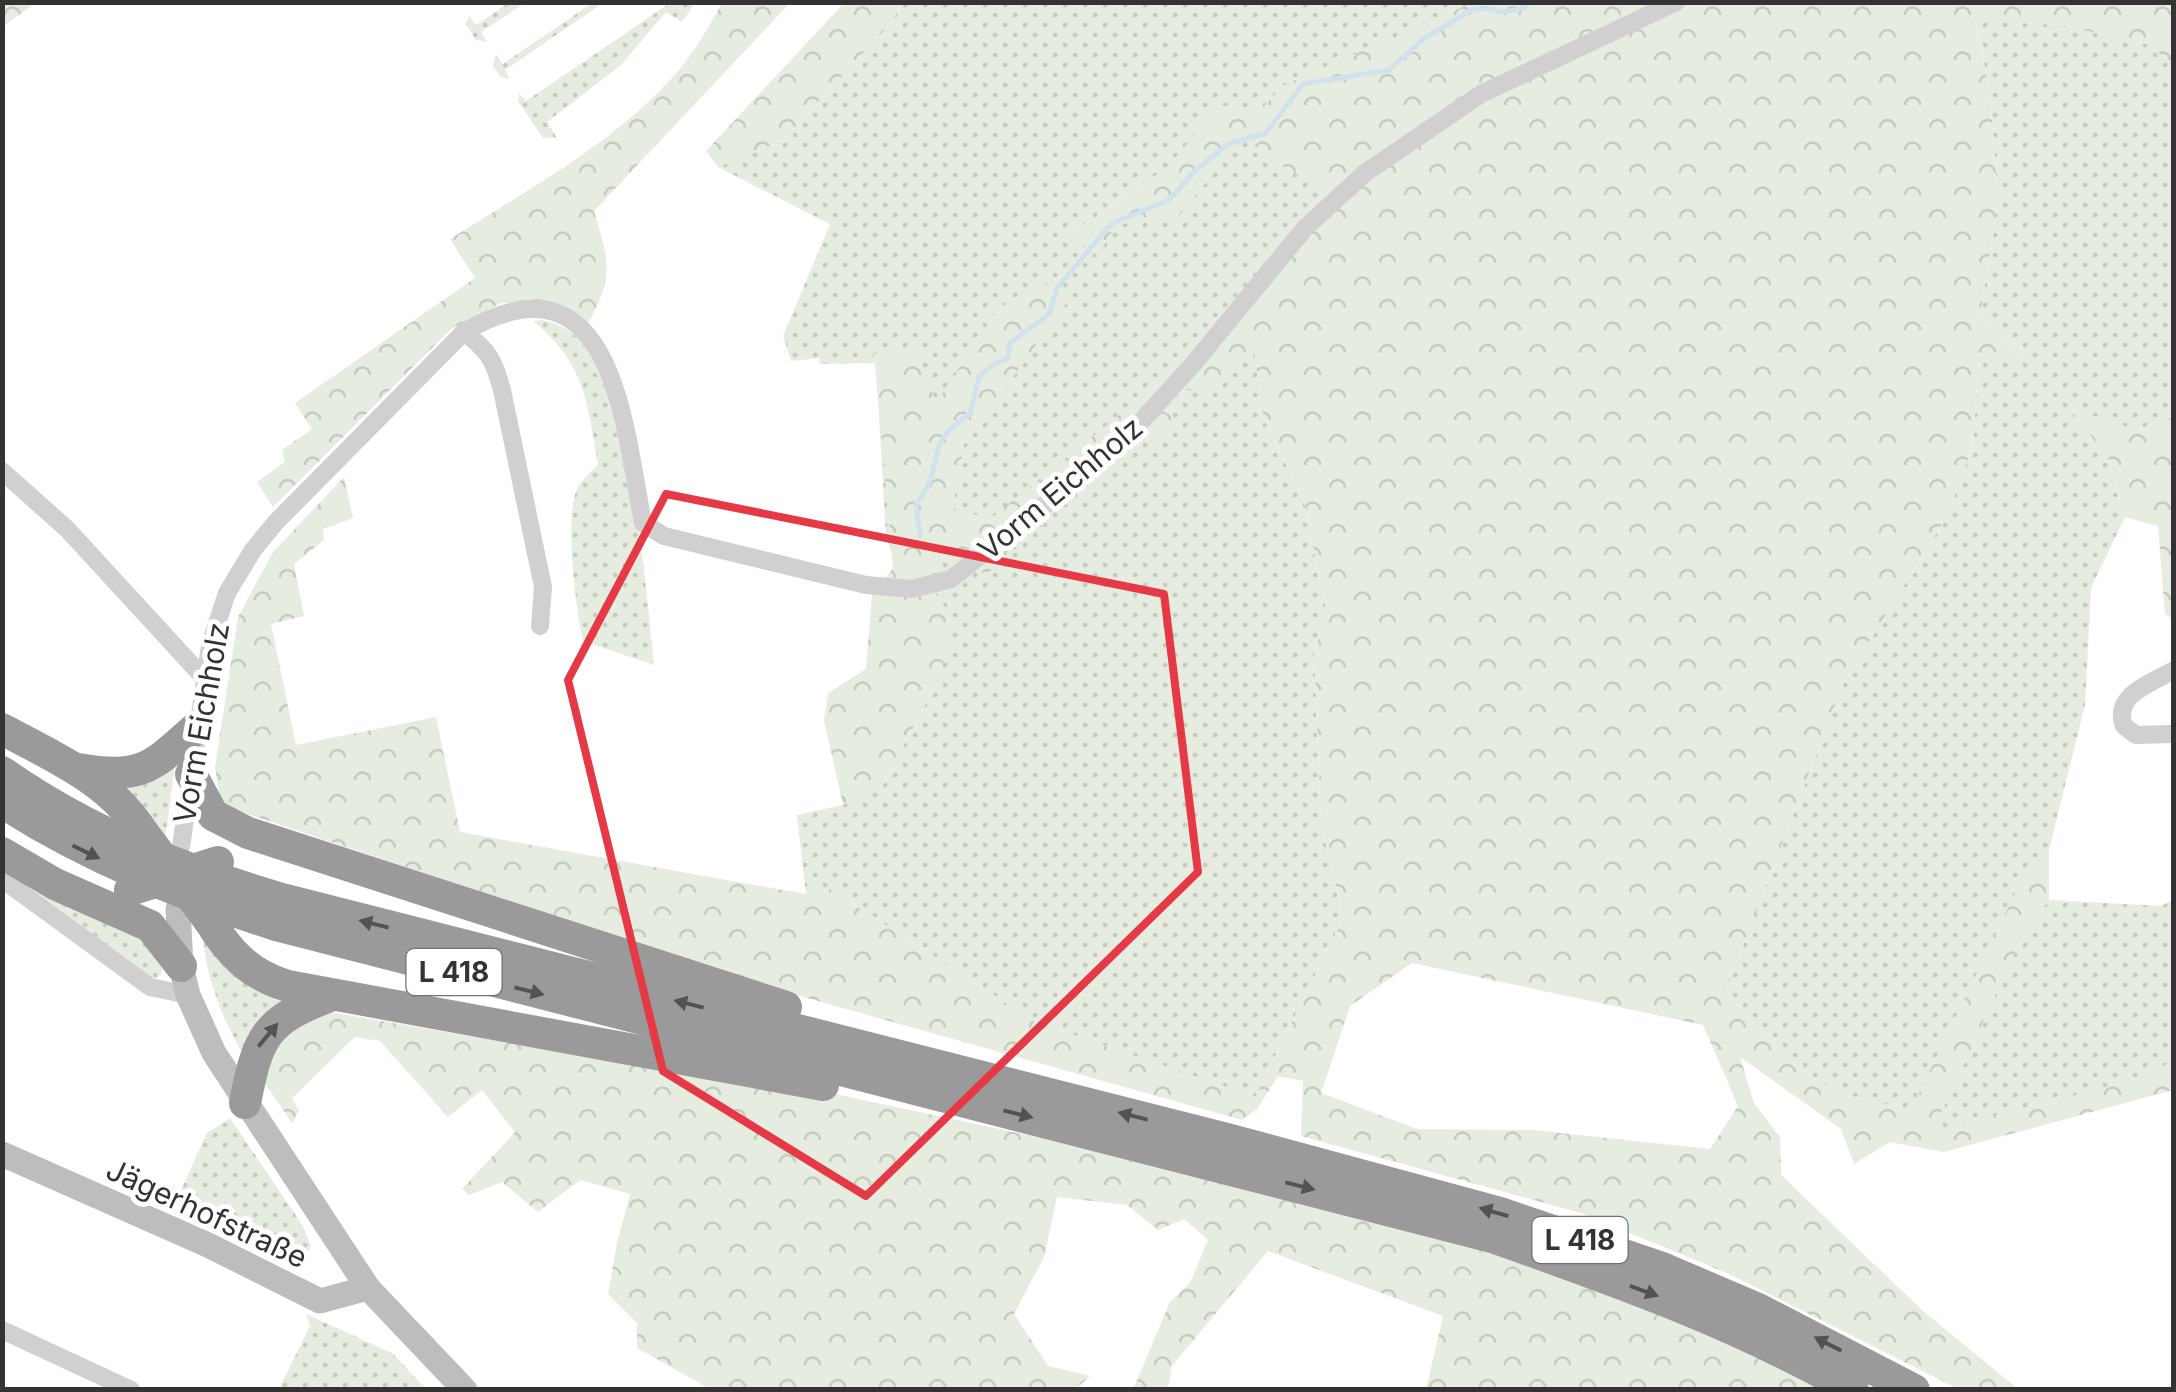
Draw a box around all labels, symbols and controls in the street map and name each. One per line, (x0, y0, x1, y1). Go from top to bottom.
street label: Vorm Eichholz (971, 409, 1149, 567)
street label: Vorm Eichholz (166, 620, 236, 826)
one-way arrow (72, 843, 101, 860)
one-way arrow (358, 916, 389, 931)
road number: L 418 (406, 949, 502, 995)
one-way arrow (514, 984, 545, 999)
one-way arrow (673, 995, 704, 1011)
one-way arrow (257, 1023, 279, 1048)
one-way arrow (1003, 1107, 1034, 1123)
one-way arrow (1117, 1108, 1148, 1123)
street label: Jägerhofstraße (101, 1151, 313, 1275)
one-way arrow (1285, 1178, 1316, 1194)
one-way arrow (1478, 1204, 1509, 1219)
road number: L 418 (1532, 1217, 1628, 1263)
one-way arrow (1629, 1284, 1659, 1299)
one-way arrow (1813, 1336, 1842, 1353)

